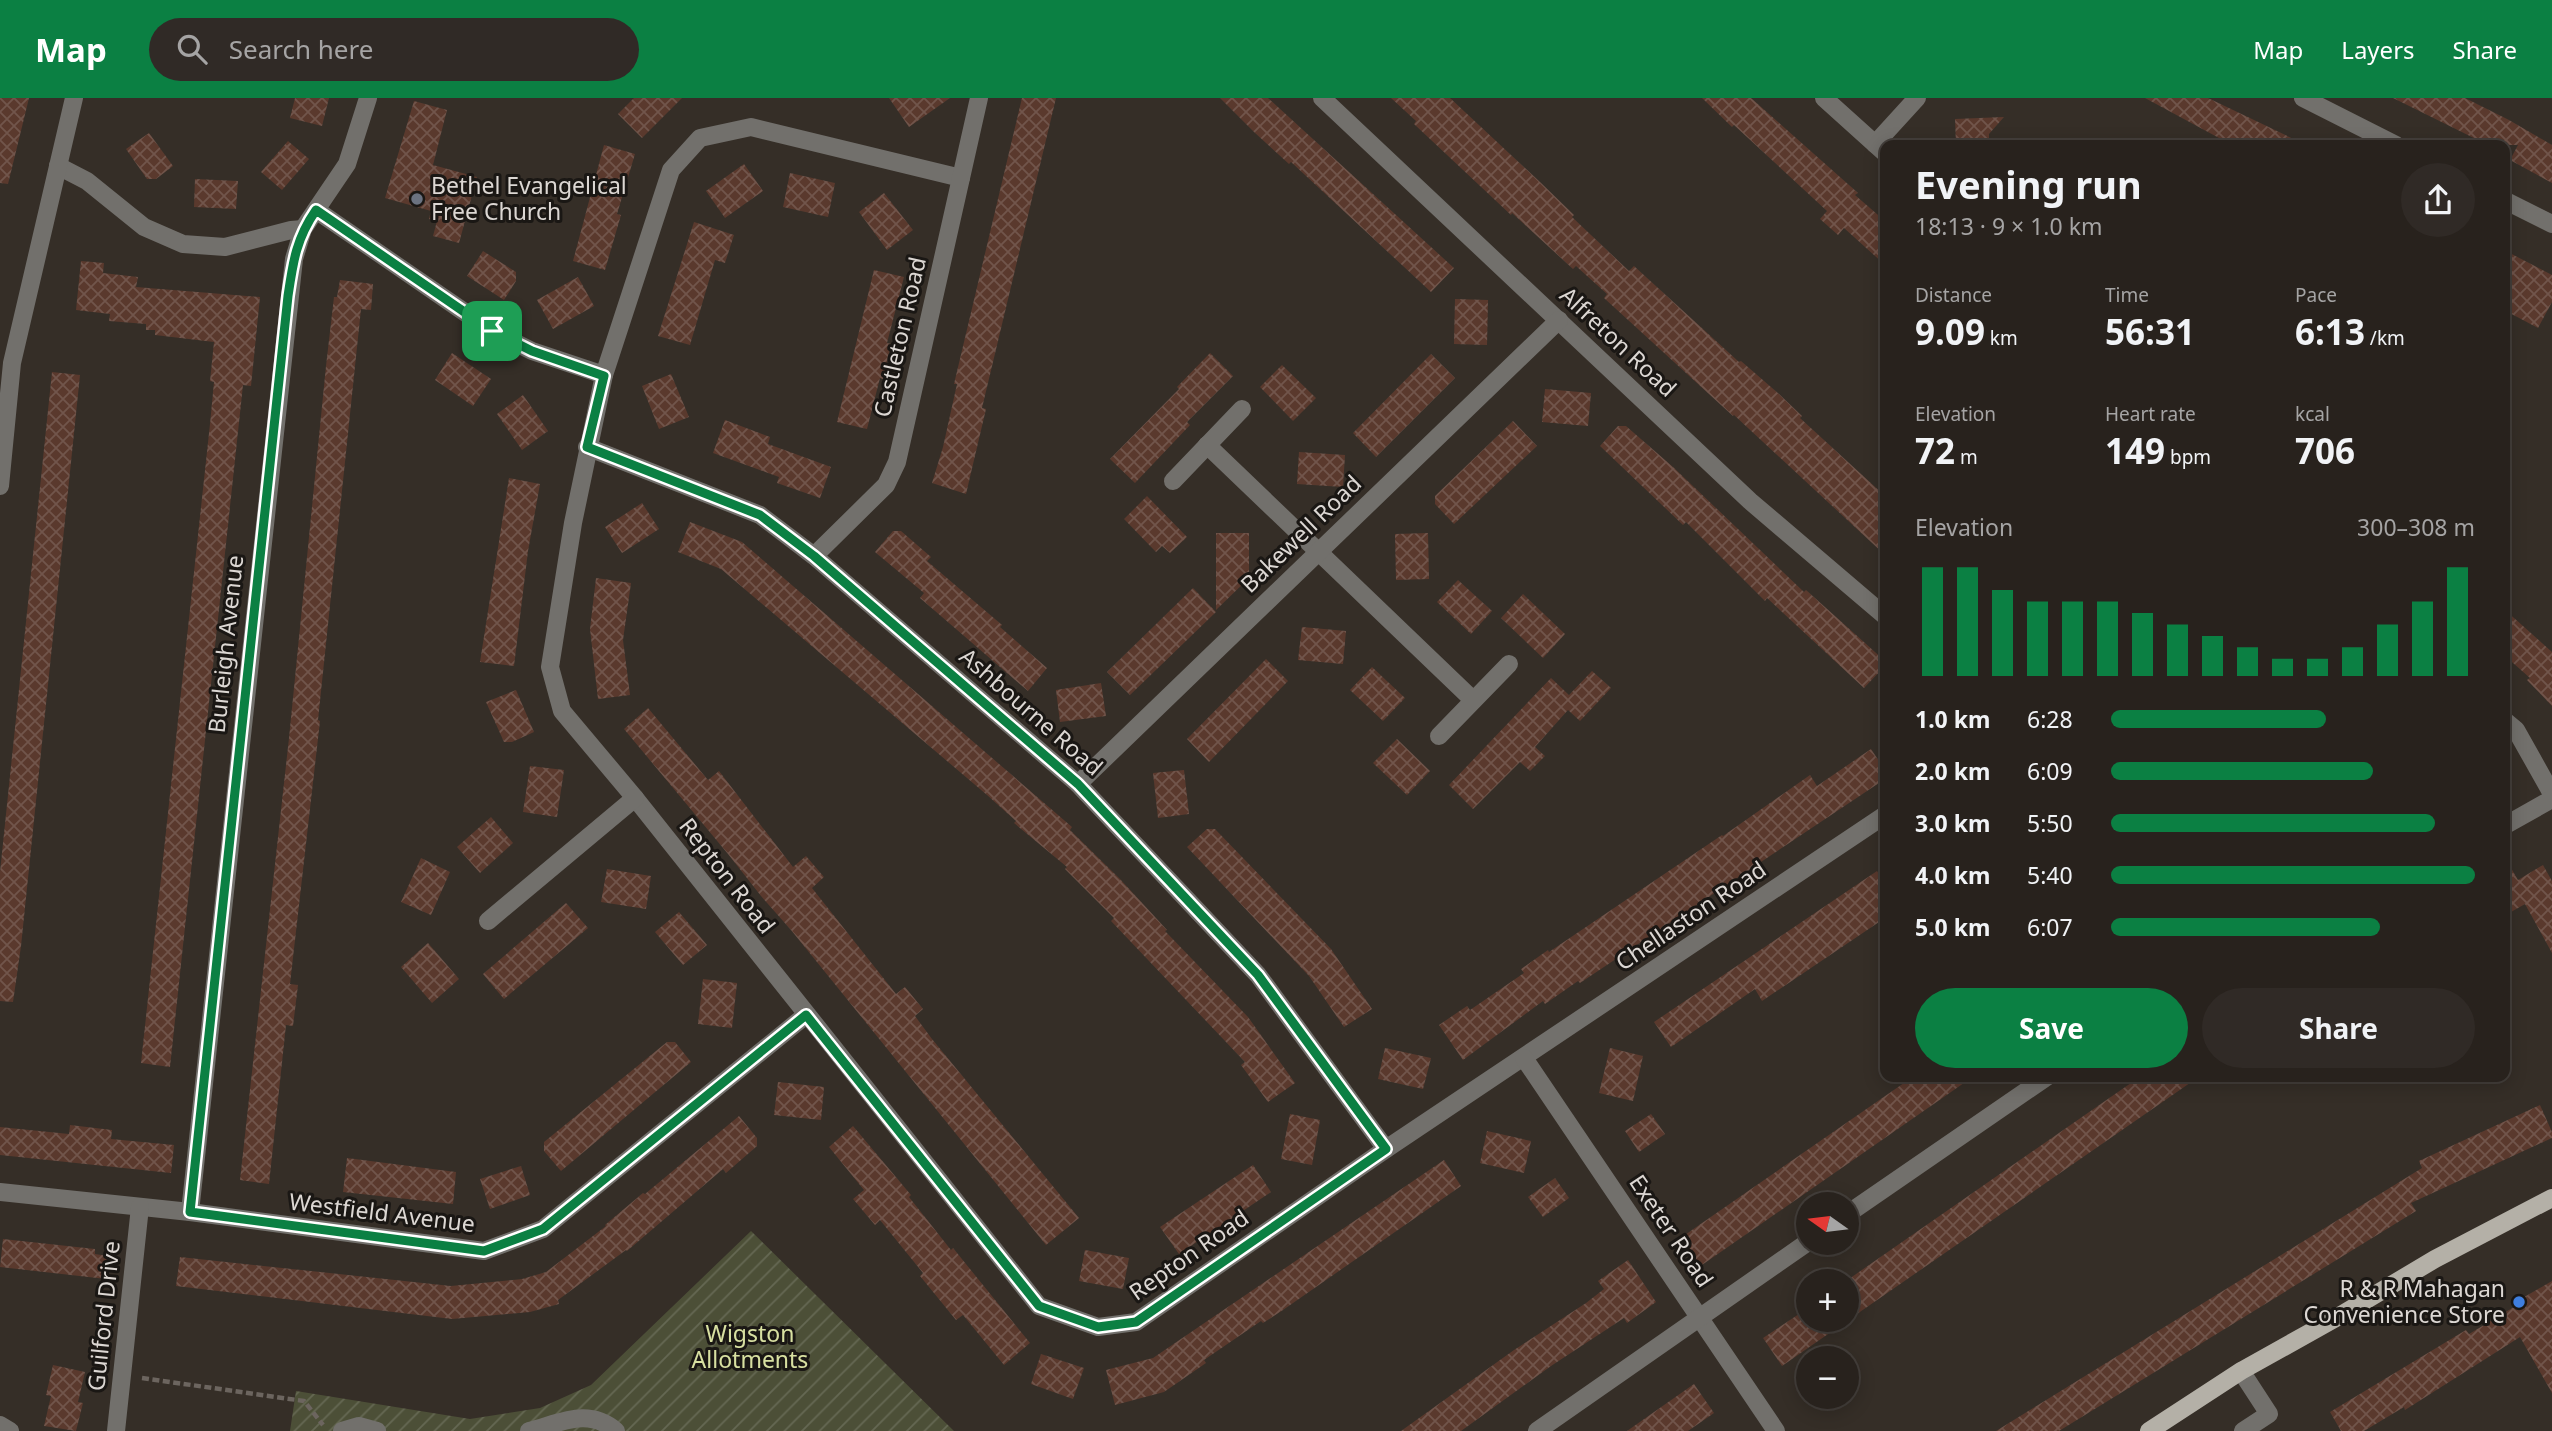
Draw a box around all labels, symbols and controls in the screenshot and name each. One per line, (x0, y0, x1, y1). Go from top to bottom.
search box (149, 18, 639, 81)
text: Map (35, 27, 107, 72)
icon: search (173, 30, 211, 68)
text: Search here (229, 31, 373, 67)
text: Map (2253, 33, 2303, 66)
text: Layers (2341, 33, 2415, 66)
text: Share (2453, 33, 2517, 66)
text: Evening run (1915, 158, 2142, 210)
button: share (2401, 163, 2475, 237)
place label: Bethel Evangelical Free Church (431, 169, 627, 227)
marker: Bethel Evangelical Free Church (409, 191, 425, 207)
text: 18:13 · 9 × 1.0 km (1915, 210, 2102, 242)
street label: Castleton Road (865, 254, 933, 420)
street label: Alfreton Road (1554, 279, 1684, 404)
text: Distance (1915, 282, 1992, 308)
text: Time (2105, 282, 2149, 308)
text: Pace (2295, 282, 2337, 308)
pin (462, 301, 522, 361)
text: 9.09 (1915, 308, 1985, 355)
text: 56:31 (2105, 308, 2195, 355)
text: 6:13 (2295, 308, 2365, 355)
icon: arrive (473, 312, 511, 350)
text: km (1985, 325, 2018, 351)
text: /km (2365, 325, 2405, 351)
text: Elevation (1915, 401, 1996, 427)
text: Heart rate (2105, 401, 2196, 427)
text: kcal (2295, 401, 2330, 427)
text: 72 (1915, 427, 1955, 474)
text: 149 (2105, 427, 2165, 474)
text: 706 (2295, 427, 2355, 474)
text: m (1955, 444, 1978, 470)
text: bpm (2165, 444, 2211, 470)
street label: Bakewell Road (1233, 467, 1368, 599)
text: Elevation (1915, 511, 2013, 543)
text: 300–308 m (2357, 511, 2475, 543)
street label: Burleigh Avenue (200, 553, 250, 734)
street label: Ashbourne Road (953, 640, 1110, 782)
text: 1.0 km (1915, 703, 1990, 735)
text: 6:28 (2027, 703, 2073, 735)
text: 2.0 km (1915, 755, 1990, 787)
text: 6:09 (2027, 755, 2073, 787)
text: 3.0 km (1915, 807, 1990, 839)
text: 5:50 (2027, 807, 2073, 839)
street label: Repton Road (672, 811, 783, 940)
street label: Chellaston Road (1609, 853, 1772, 977)
text: 4.0 km (1915, 859, 1990, 891)
text: 5:40 (2027, 859, 2073, 891)
text: 5.0 km (1915, 911, 1990, 943)
text: 6:07 (2027, 911, 2073, 943)
button: Save (1915, 988, 2188, 1068)
button: Share (2202, 988, 2475, 1068)
street label: Exeter Road (1622, 1168, 1721, 1293)
street label: Westfield Avenue (287, 1185, 477, 1239)
north arrow (1796, 1192, 1858, 1255)
map controls (1796, 1192, 1859, 1409)
street label: Repton Road (1122, 1201, 1255, 1307)
street label: Guilford Drive (79, 1239, 127, 1393)
button: + (1796, 1269, 1859, 1332)
place label: R & R Mahagan Convenience Store (2303, 1272, 2505, 1330)
marker: R & R Mahagan Convenience Store (2511, 1294, 2527, 1310)
park label: Wigston Allotments (692, 1317, 808, 1375)
button: − (1796, 1346, 1859, 1409)

